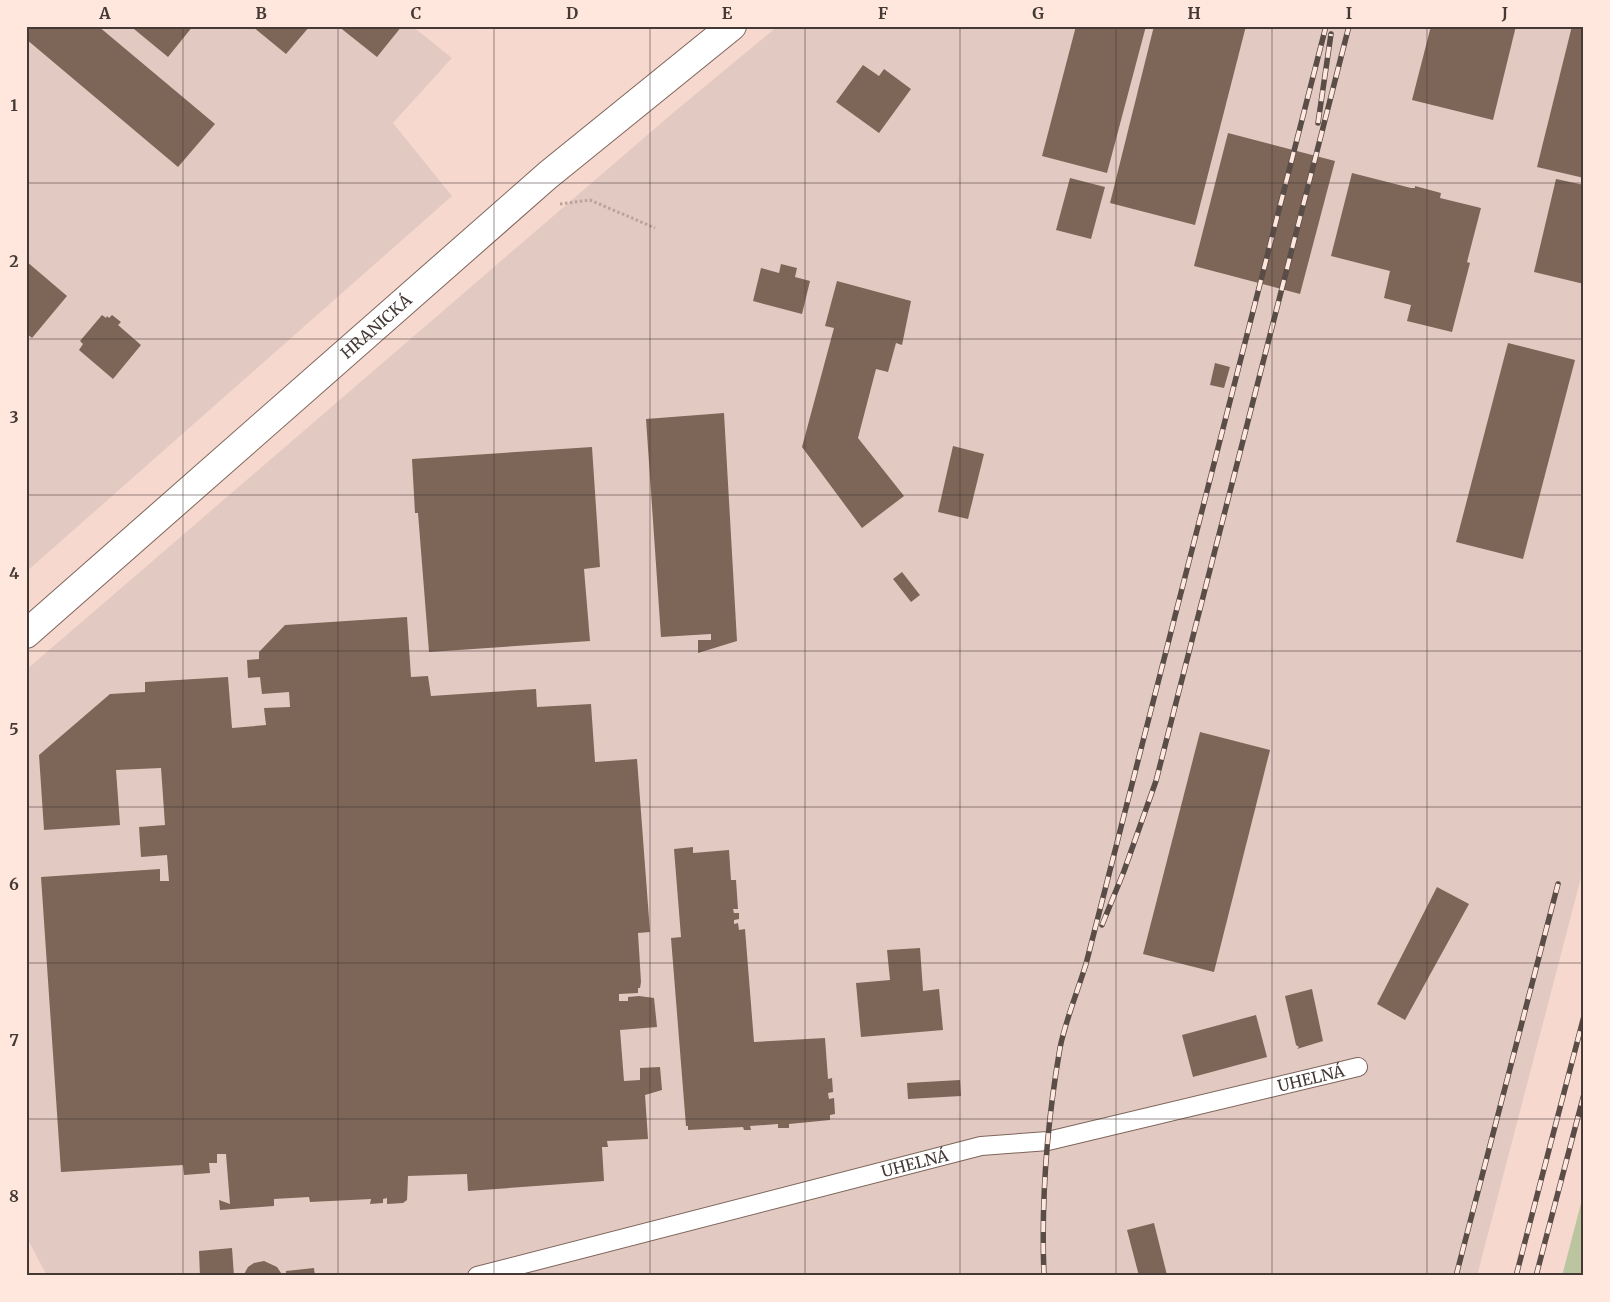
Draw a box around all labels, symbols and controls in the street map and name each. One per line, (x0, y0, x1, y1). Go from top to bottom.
text: A (98, 3, 111, 23)
text: B (255, 3, 267, 23)
text: C (411, 3, 421, 23)
text: D (566, 3, 578, 23)
text: E (722, 3, 733, 23)
text: F (878, 3, 888, 23)
text: G (1032, 3, 1044, 23)
text: H (1187, 3, 1201, 23)
text: I (1346, 3, 1352, 23)
text: J (1501, 3, 1508, 23)
text: 1 (10, 95, 18, 115)
text: 2 (9, 251, 19, 271)
street label: HRANICKÁ (336, 289, 416, 363)
text: 3 (9, 407, 19, 427)
text: 4 (9, 563, 19, 583)
text: 5 (9, 719, 19, 739)
text: 6 (9, 874, 19, 894)
text: 7 (9, 1030, 19, 1050)
street label: UHELNÁ (1275, 1060, 1347, 1096)
street label: UHELNÁ (879, 1145, 951, 1181)
text: 8 (9, 1186, 19, 1206)

